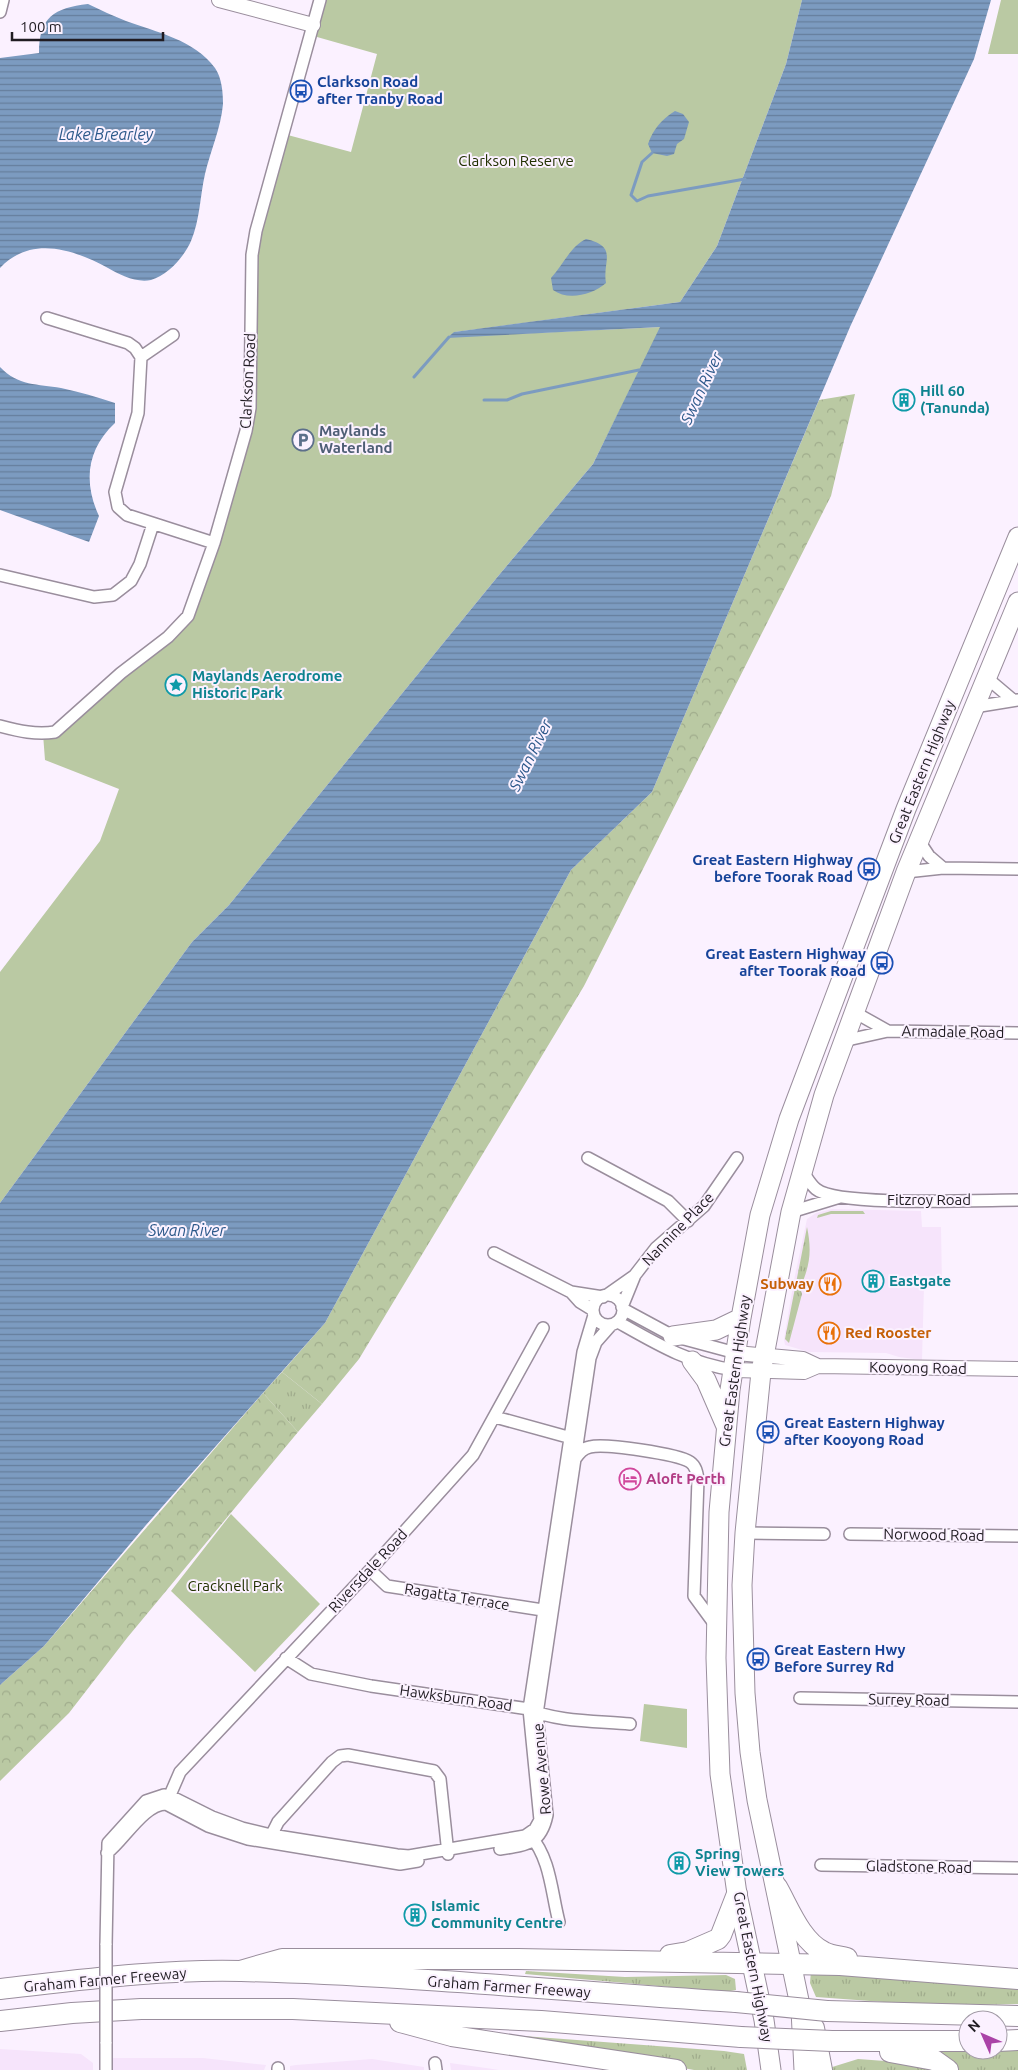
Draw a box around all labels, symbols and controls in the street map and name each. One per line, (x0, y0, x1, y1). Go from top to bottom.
scale bar (12, 10, 164, 42)
text: 100 m (20, 18, 62, 35)
place label: Clarkson Road after Tranby Road (317, 73, 443, 107)
bus stop icon: Clarkson Road after Tranby Road (289, 79, 313, 103)
water label: Lake Brearley (59, 125, 154, 143)
park label: Clarkson Reserve (458, 152, 574, 169)
street label: Clarkson Road (237, 333, 259, 429)
water label: Swan River (676, 348, 726, 428)
place label: Hill 60 (Tanunda) (920, 382, 990, 416)
building icon: Hill 60 (Tanunda) (892, 388, 916, 412)
place label: Maylands Waterland (319, 422, 393, 456)
parking icon: Maylands Waterland (291, 428, 315, 452)
place label: Maylands Aerodrome Historic Park (192, 667, 342, 701)
place icon: Maylands Aerodrome Historic Park (164, 673, 188, 697)
street label: Great Eastern Highway (885, 698, 958, 846)
water label: Swan River (505, 716, 555, 794)
place label: Great Eastern Highway before Toorak Road (692, 851, 853, 885)
bus stop icon: Great Eastern Highway before Toorak Road (857, 857, 881, 881)
place label: Great Eastern Highway after Toorak Road (705, 945, 866, 979)
bus stop icon: Great Eastern Highway after Toorak Road (870, 951, 894, 975)
street label: Armadale Road (901, 1022, 1005, 1041)
street label: Nannine Place (638, 1188, 717, 1269)
street label: Fitzroy Road (887, 1191, 971, 1208)
water label: Swan River (147, 1221, 226, 1239)
building icon: Eastgate (861, 1269, 885, 1293)
restaurant icon: Subway (818, 1272, 842, 1296)
place label: Eastgate (889, 1272, 951, 1289)
place label: Subway (760, 1275, 814, 1292)
street label: Great Eastern Highway (715, 1294, 754, 1448)
restaurant icon: Red Rooster (817, 1321, 841, 1345)
place label: Red Rooster (845, 1324, 932, 1341)
street label: Kooyong Road (869, 1358, 967, 1377)
place label: Great Eastern Highway after Kooyong Road (784, 1414, 945, 1448)
bus stop icon: Great Eastern Highway after Kooyong Road (756, 1420, 780, 1444)
hotel icon: Aloft Perth (618, 1467, 642, 1491)
place label: Aloft Perth (646, 1470, 726, 1487)
street label: Norwood Road (883, 1525, 985, 1544)
street label: Riversdale Road (325, 1526, 410, 1616)
park label: Cracknell Park (187, 1577, 283, 1594)
street label: Ragatta Terrace (403, 1580, 511, 1613)
place label: Great Eastern Hwy Before Surrey Rd (774, 1641, 906, 1675)
bus stop icon: Great Eastern Hwy Before Surrey Rd (746, 1647, 770, 1671)
street label: Hawksburn Road (399, 1681, 513, 1714)
street label: Surrey Road (868, 1690, 950, 1709)
street label: Rowe Avenue (529, 1723, 554, 1816)
place label: Spring View Towers (695, 1845, 784, 1879)
building icon: Spring View Towers (667, 1851, 691, 1875)
street label: Gladstone Road (866, 1857, 972, 1876)
street label: Great Eastern Highway (731, 1890, 776, 2044)
place label: Islamic Community Centre (431, 1897, 563, 1931)
building icon: Islamic Community Centre (403, 1903, 427, 1927)
street label: Graham Farmer Freeway (23, 1964, 187, 1995)
street label: Graham Farmer Freeway (427, 1972, 591, 2001)
north arrow (958, 2010, 1008, 2060)
text: N (964, 2016, 983, 2035)

